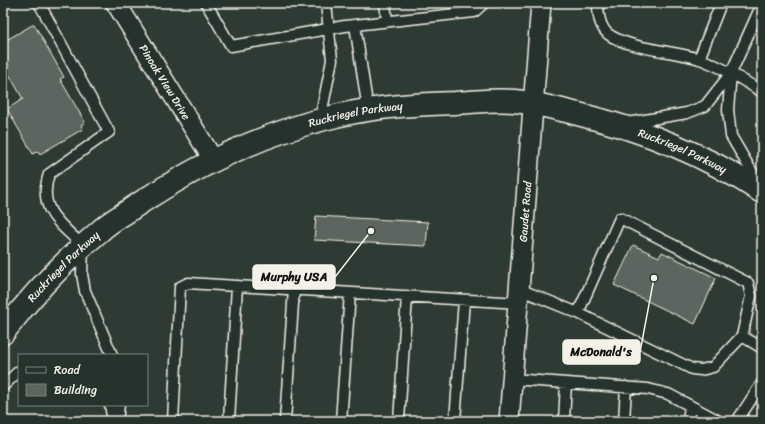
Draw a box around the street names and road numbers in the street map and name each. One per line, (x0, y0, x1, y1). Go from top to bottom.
street label: Pinoak View Drive (134, 41, 196, 124)
street label: Ruckriegel Parkway (306, 97, 404, 133)
street label: Ruckriegel Parkway (636, 123, 731, 179)
street label: Gaudet Road (514, 179, 537, 243)
street label: Ruckriegel Parkway (23, 226, 104, 307)

